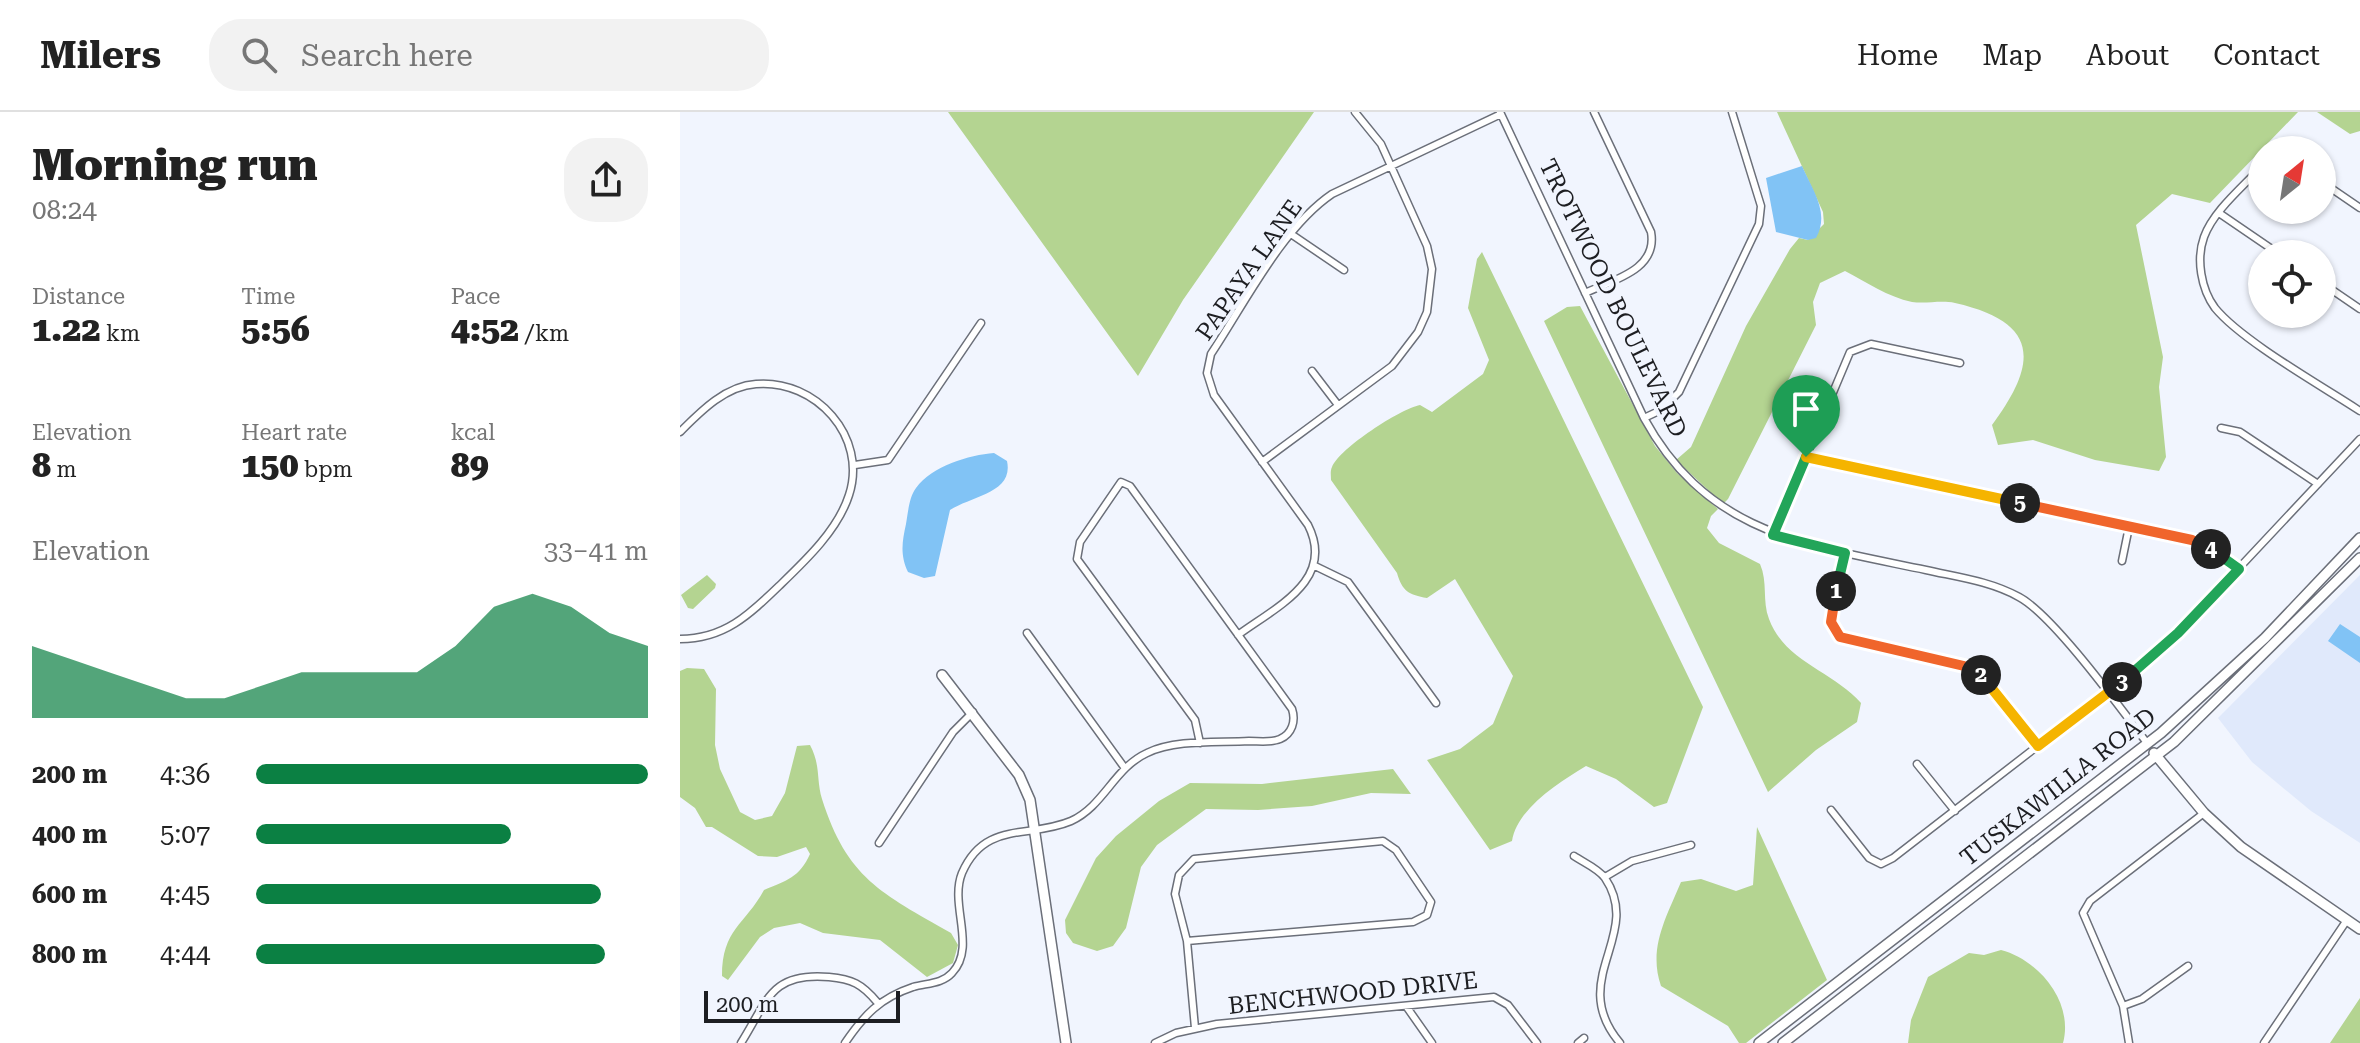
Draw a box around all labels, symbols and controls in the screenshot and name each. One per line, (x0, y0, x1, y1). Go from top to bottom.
search box (209, 19, 769, 91)
text: Milers (40, 33, 161, 77)
icon: search (237, 33, 281, 77)
text: Search here (301, 38, 473, 73)
text: Home (1857, 39, 1938, 72)
text: Map (1982, 39, 2042, 72)
text: About (2086, 39, 2169, 72)
text: Contact (2213, 39, 2320, 72)
north arrow (2248, 136, 2336, 224)
map controls (2248, 136, 2336, 328)
button: share (564, 138, 648, 222)
text: Morning run (32, 139, 318, 191)
street label: TROTWOOD BOULEVARD (1533, 154, 1693, 442)
street label: PAPAYA LANE (1190, 194, 1308, 346)
text: 08:24 (32, 195, 97, 225)
button: locate (2248, 240, 2336, 328)
text: Distance (32, 284, 125, 309)
text: Time (241, 284, 295, 309)
text: Pace (451, 284, 500, 309)
text: 1.22 (32, 309, 100, 349)
text: 5:56 (241, 309, 310, 349)
text: 4:52 (451, 309, 519, 349)
text: km (100, 321, 140, 346)
text: /km (519, 321, 569, 346)
pin (1772, 375, 1840, 457)
icon: arrive (1784, 387, 1828, 431)
text: Elevation (32, 420, 132, 445)
text: Heart rate (241, 420, 347, 445)
text: kcal (451, 420, 495, 445)
text: 8 (32, 445, 51, 485)
text: 150 (241, 445, 298, 485)
text: 89 (451, 445, 489, 485)
text: m (51, 457, 77, 482)
text: bpm (298, 457, 353, 482)
pin: 5 (2000, 483, 2040, 523)
text: 5 (2014, 490, 2026, 515)
pin: 4 (2191, 529, 2231, 569)
text: Elevation (32, 536, 150, 566)
text: 33–41 m (544, 536, 648, 566)
text: 4 (2205, 536, 2217, 561)
pin: 1 (1816, 571, 1856, 611)
text: 1 (1830, 578, 1842, 603)
pin: 2 (1961, 655, 2001, 695)
text: 2 (1975, 662, 1987, 687)
pin: 3 (2102, 662, 2142, 702)
text: 3 (2116, 669, 2128, 694)
street label: TUSKAWILLA ROAD (1955, 702, 2161, 872)
text: 200 m (32, 759, 107, 789)
text: 4:36 (160, 759, 210, 789)
text: 400 m (32, 819, 107, 849)
text: 5:07 (160, 819, 210, 849)
text: 600 m (32, 879, 107, 909)
text: 4:45 (160, 879, 210, 909)
text: 800 m (32, 939, 107, 969)
text: 4:44 (160, 939, 210, 969)
street label: BENCHWOOD DRIVE (1227, 966, 1479, 1020)
scale bar (704, 987, 900, 1023)
text: 200 m (716, 992, 779, 1017)

